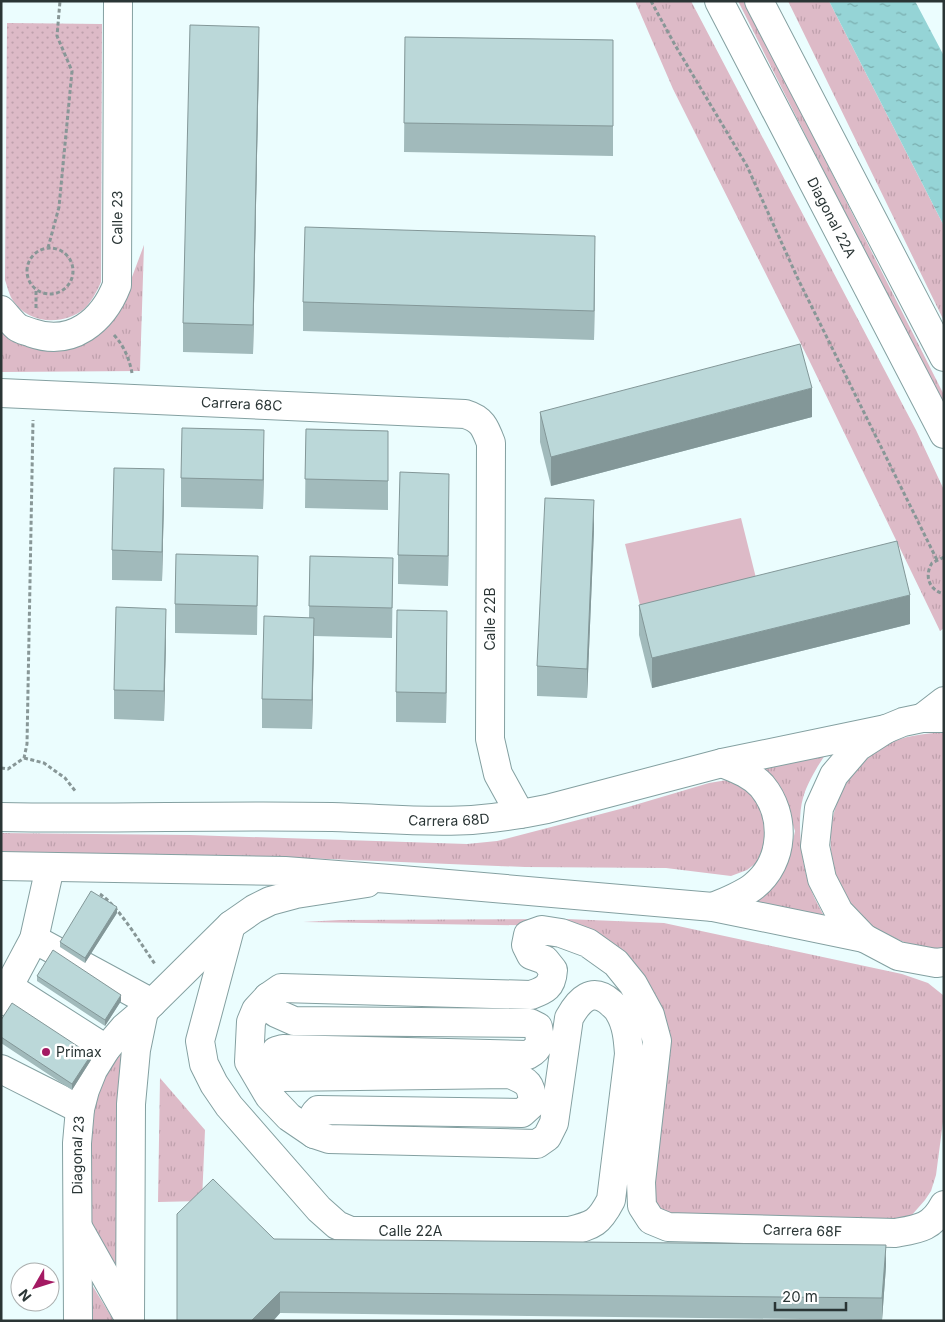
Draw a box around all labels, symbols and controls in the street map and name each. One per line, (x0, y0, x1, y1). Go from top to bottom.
street label: Diagonal 22A (804, 174, 860, 261)
street label: Calle 23 (108, 190, 125, 245)
street label: Carrera 68C (201, 393, 283, 414)
street label: Calle 22B (481, 587, 498, 651)
street label: Carrera 68D (408, 809, 490, 829)
place label: Primax (56, 1043, 102, 1060)
marker: Primax (40, 1046, 52, 1058)
street label: Diagonal 23 (68, 1115, 87, 1195)
street label: Carrera 68F (762, 1221, 842, 1240)
street label: Calle 22A (379, 1222, 443, 1239)
north arrow (10, 1262, 60, 1312)
scale bar (775, 1280, 846, 1312)
text: N (15, 1286, 34, 1305)
text: 20 m (782, 1287, 818, 1306)

